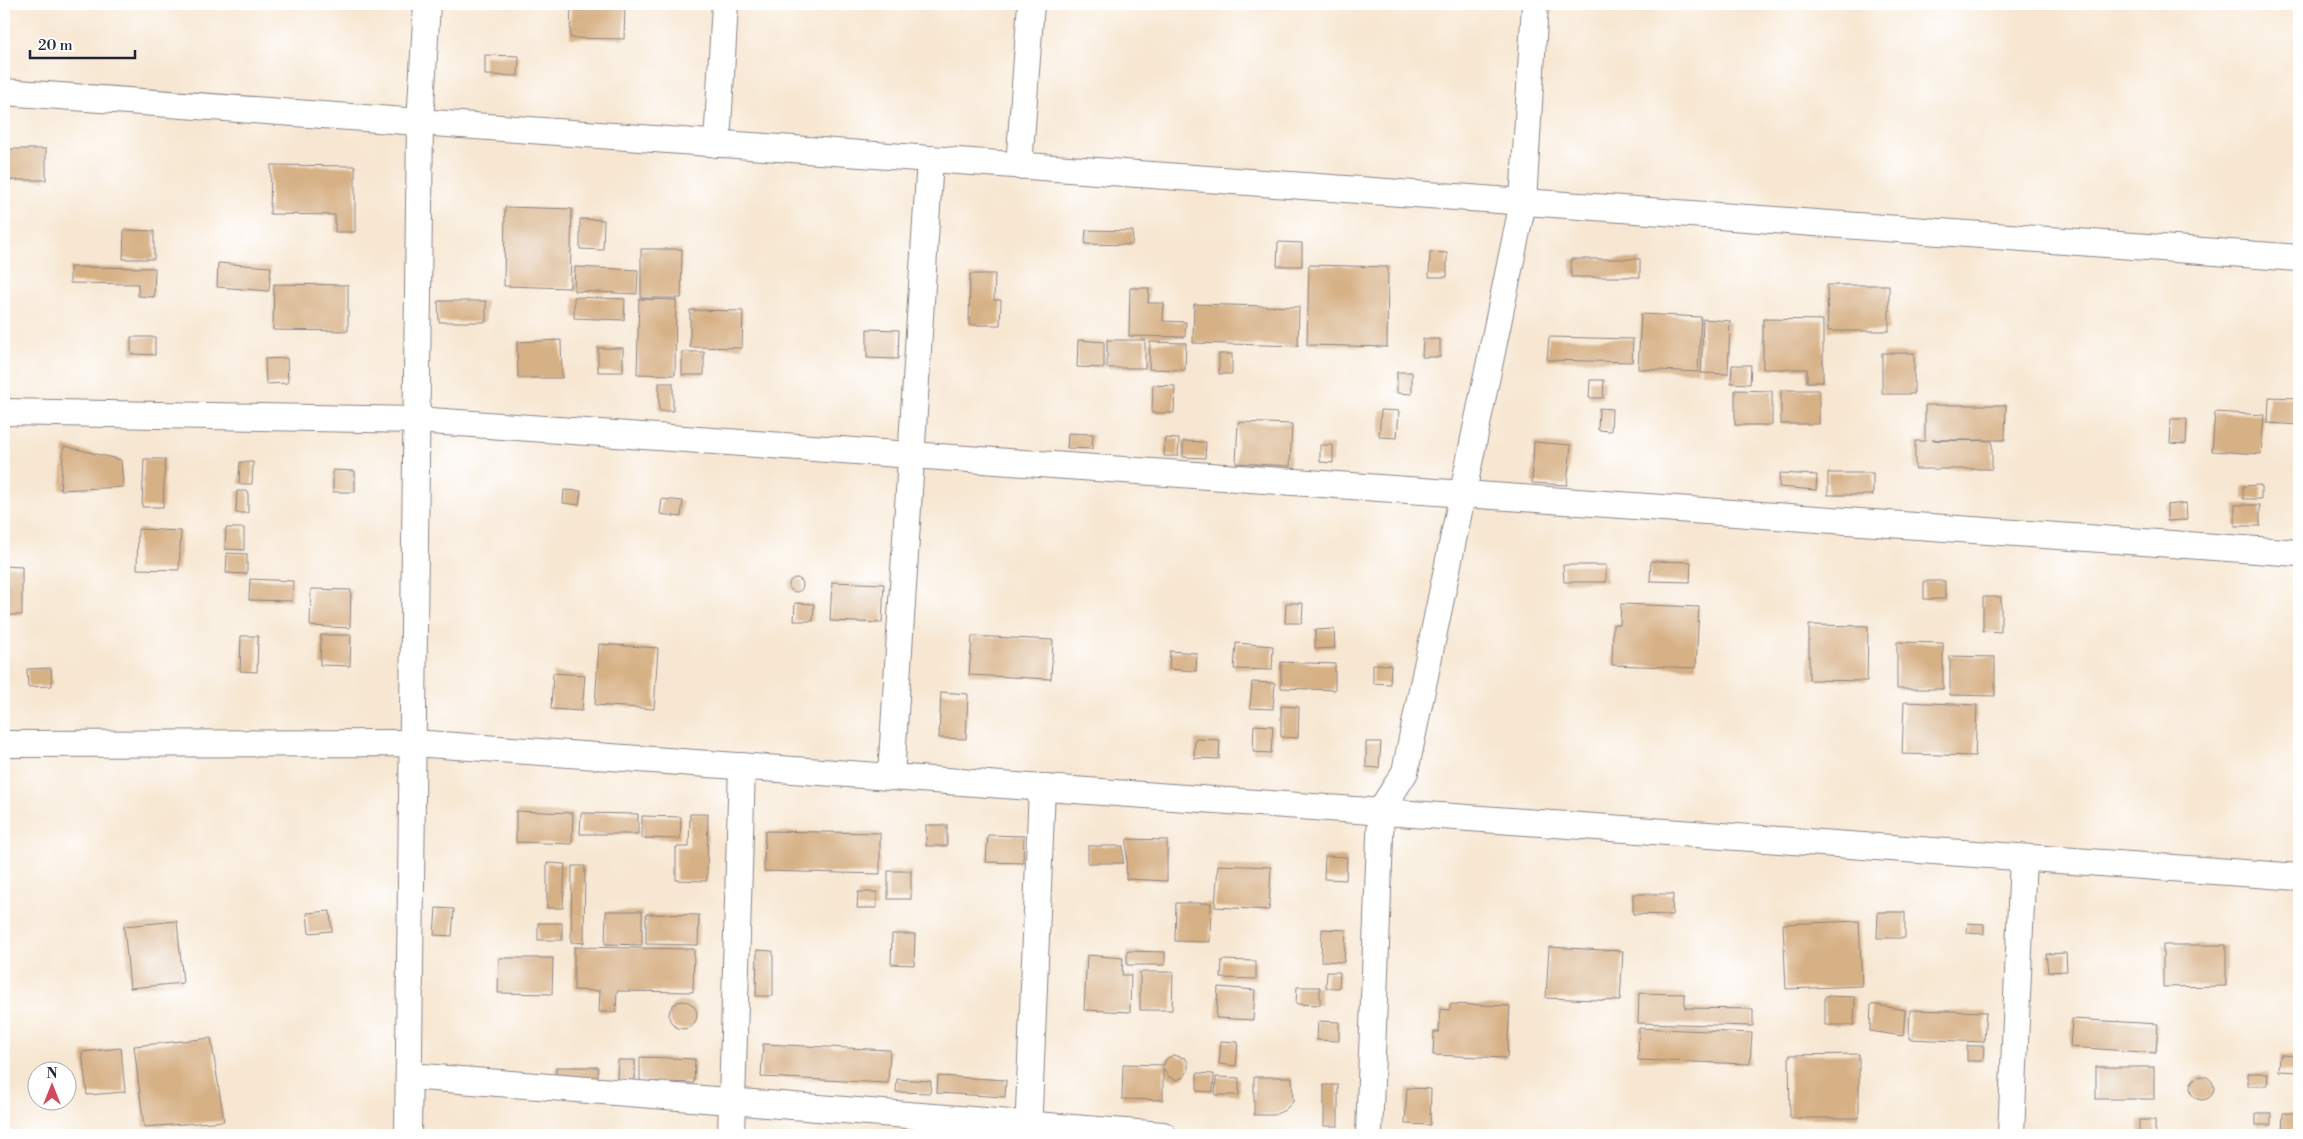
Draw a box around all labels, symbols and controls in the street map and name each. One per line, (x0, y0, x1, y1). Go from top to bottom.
scale bar (30, 28, 135, 60)
text: 20 m (38, 36, 73, 55)
north arrow (28, 1062, 78, 1112)
text: N (46, 1065, 58, 1083)

